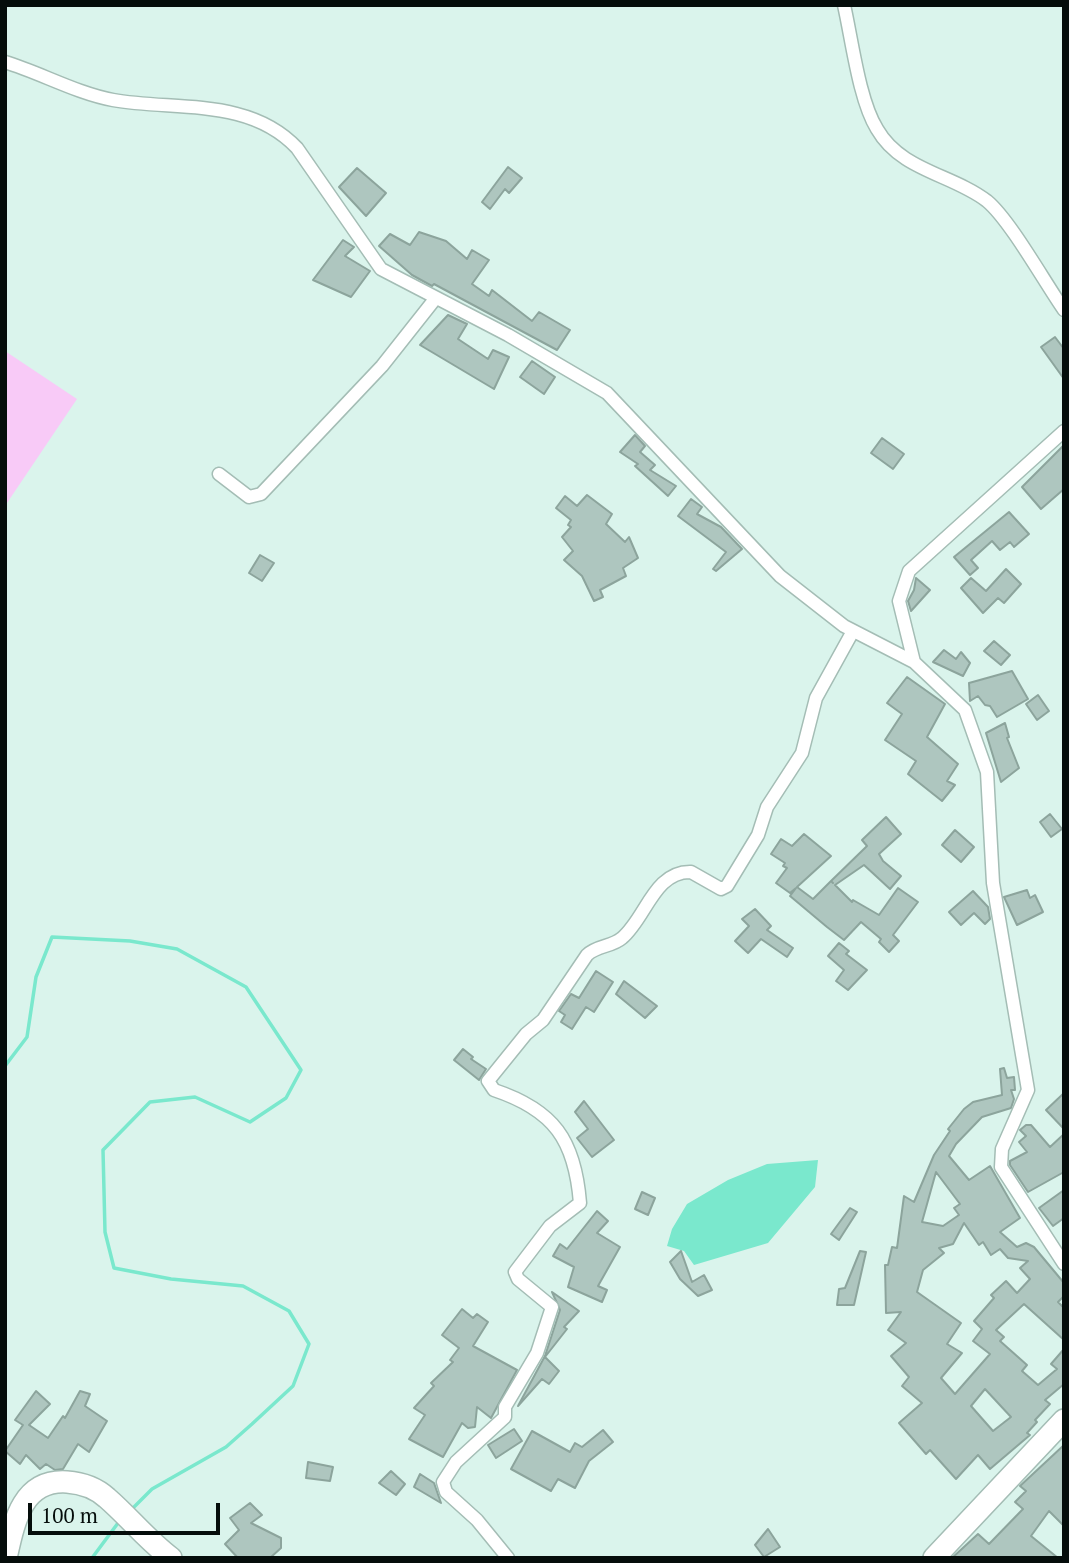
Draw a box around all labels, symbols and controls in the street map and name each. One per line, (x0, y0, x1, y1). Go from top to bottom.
scale bar (32, 1490, 224, 1534)
text: 100 m (41, 1501, 98, 1529)

